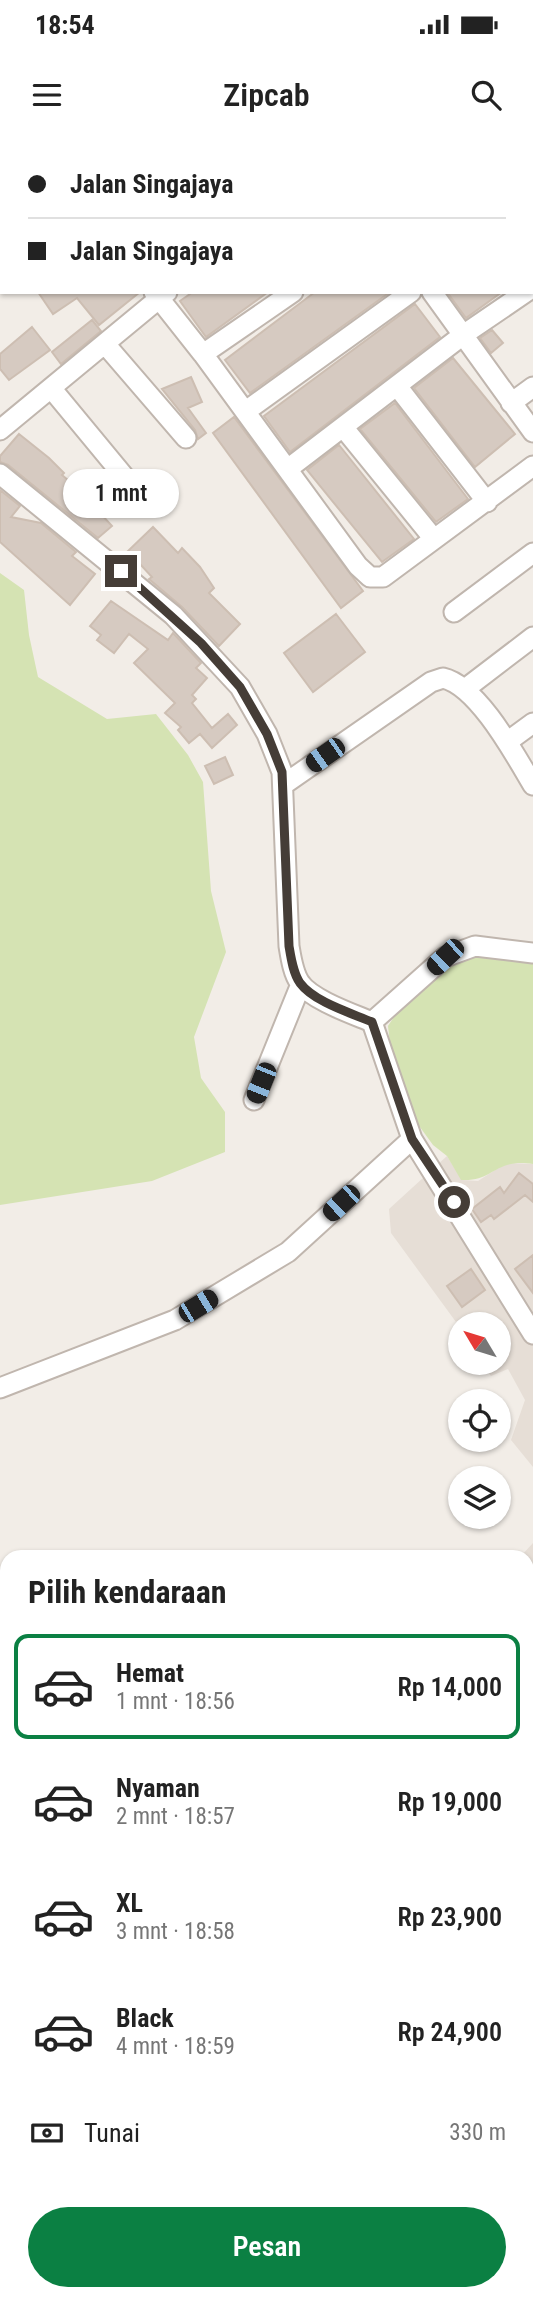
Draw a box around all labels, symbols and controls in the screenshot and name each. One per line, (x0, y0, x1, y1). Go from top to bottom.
text: 18:54 (35, 10, 95, 40)
icon: menu (28, 76, 66, 114)
text: Zipcab (223, 76, 310, 114)
icon: search (467, 76, 505, 114)
text: Jalan Singajaya (70, 169, 233, 199)
text: Jalan Singajaya (70, 236, 233, 266)
callout: 1 mnt (63, 470, 179, 518)
text: 1 mnt (95, 480, 147, 507)
route end (105, 555, 137, 587)
car (302, 734, 349, 776)
car (423, 935, 468, 979)
car (244, 1060, 279, 1106)
car (319, 1181, 364, 1225)
route start (438, 1186, 470, 1218)
car (175, 1286, 222, 1326)
north arrow (448, 1312, 511, 1376)
map controls (448, 1312, 511, 1529)
button: locate (448, 1389, 511, 1452)
button: layers (448, 1466, 511, 1529)
text: Pilih kendaraan (28, 1573, 227, 1611)
icon: car (32, 1655, 95, 1718)
text: Hemat (116, 1658, 184, 1688)
text: Rp 14,000 (397, 1672, 502, 1702)
text: 1 mnt · 18:56 (116, 1688, 235, 1715)
icon: car (32, 1770, 95, 1833)
text: Nyaman (116, 1773, 200, 1803)
text: Rp 19,000 (397, 1787, 502, 1817)
text: 2 mnt · 18:57 (116, 1803, 235, 1830)
icon: car (32, 1885, 95, 1948)
text: XL (116, 1888, 143, 1918)
text: Rp 23,900 (397, 1902, 502, 1932)
text: 3 mnt · 18:58 (116, 1918, 235, 1945)
icon: car (32, 2000, 95, 2063)
text: Black (116, 2003, 174, 2033)
text: Rp 24,900 (397, 2017, 502, 2047)
text: 4 mnt · 18:59 (116, 2033, 235, 2060)
icon: cash (28, 2114, 66, 2152)
text: Tunai (84, 2118, 140, 2148)
text: 330 m (449, 2119, 506, 2146)
button: Pesan (28, 2207, 506, 2287)

